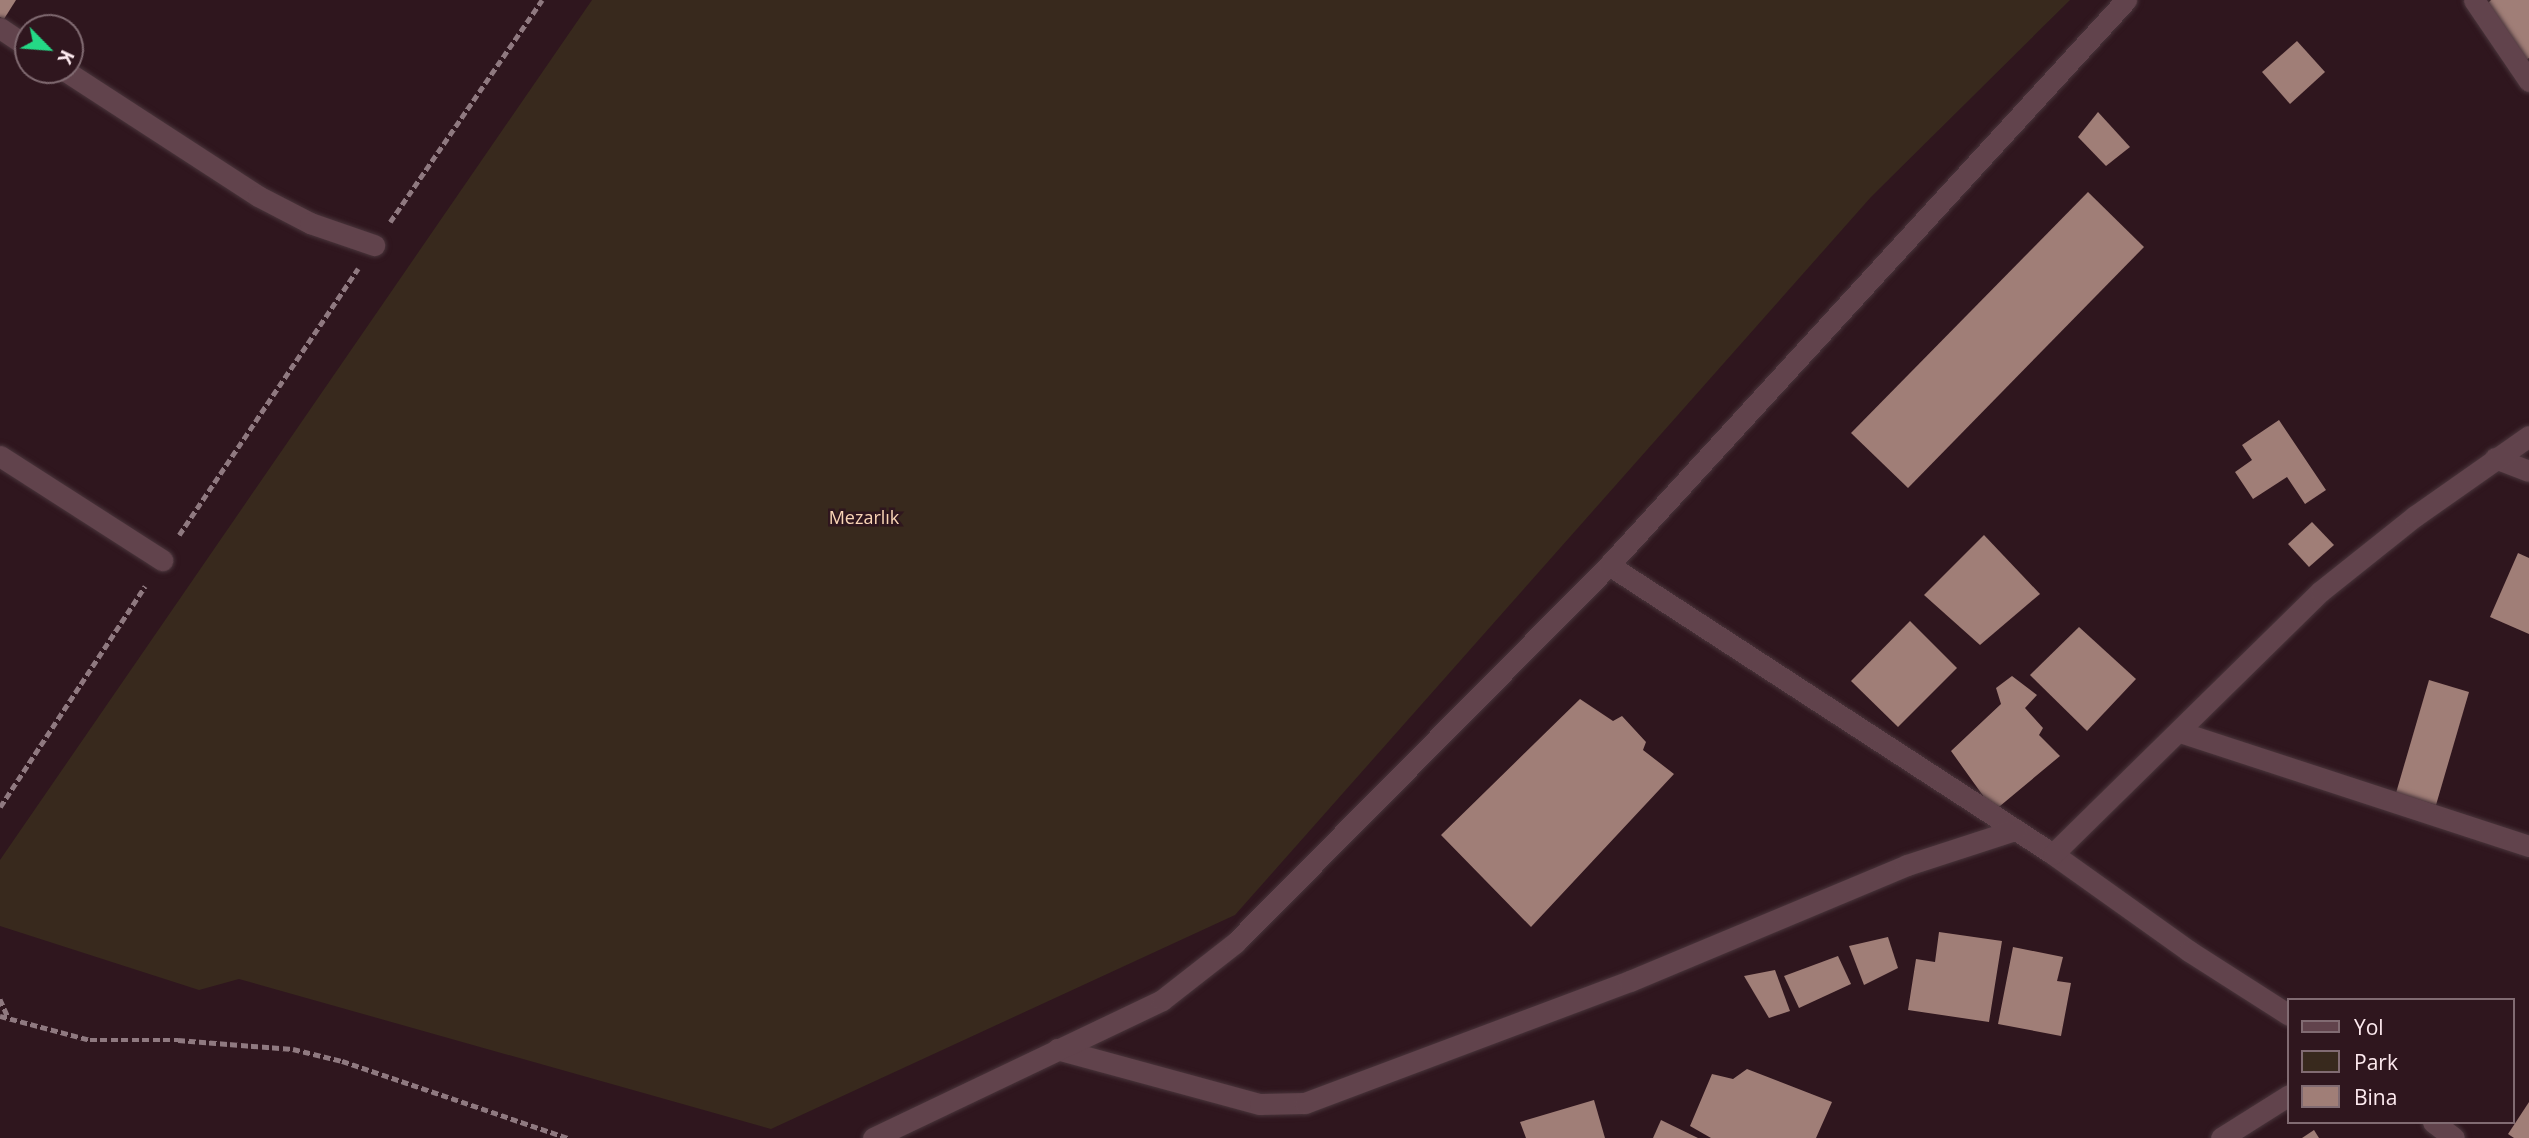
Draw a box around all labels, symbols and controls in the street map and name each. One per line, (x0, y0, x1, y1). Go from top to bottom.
north arrow (14, 14, 84, 84)
text: K (52, 46, 81, 68)
park label: Mezarlık (829, 506, 899, 528)
legend (2288, 998, 2515, 1124)
text: Yol (2354, 1013, 2384, 1041)
text: Park (2354, 1048, 2398, 1076)
text: Bina (2354, 1083, 2397, 1111)

